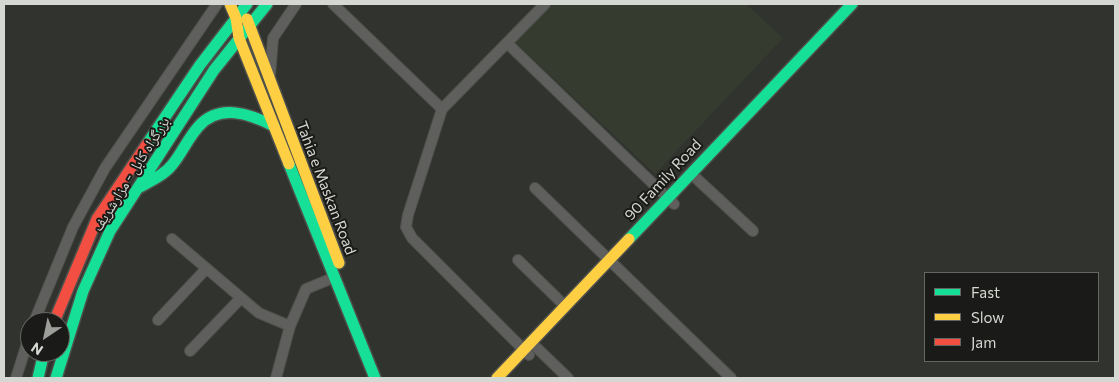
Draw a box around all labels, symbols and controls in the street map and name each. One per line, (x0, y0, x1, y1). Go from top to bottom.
street label: بزرگراه کابل - مزارشریف (89, 113, 173, 235)
street label: Tahia e Maskan Road (292, 119, 360, 257)
street label: 90 Family Road (621, 136, 705, 224)
legend (924, 272, 1099, 362)
text: Fast (971, 283, 1000, 301)
text: Slow (971, 308, 1004, 326)
north arrow (20, 312, 70, 362)
text: Jam (971, 333, 996, 351)
text: N (28, 339, 46, 359)

